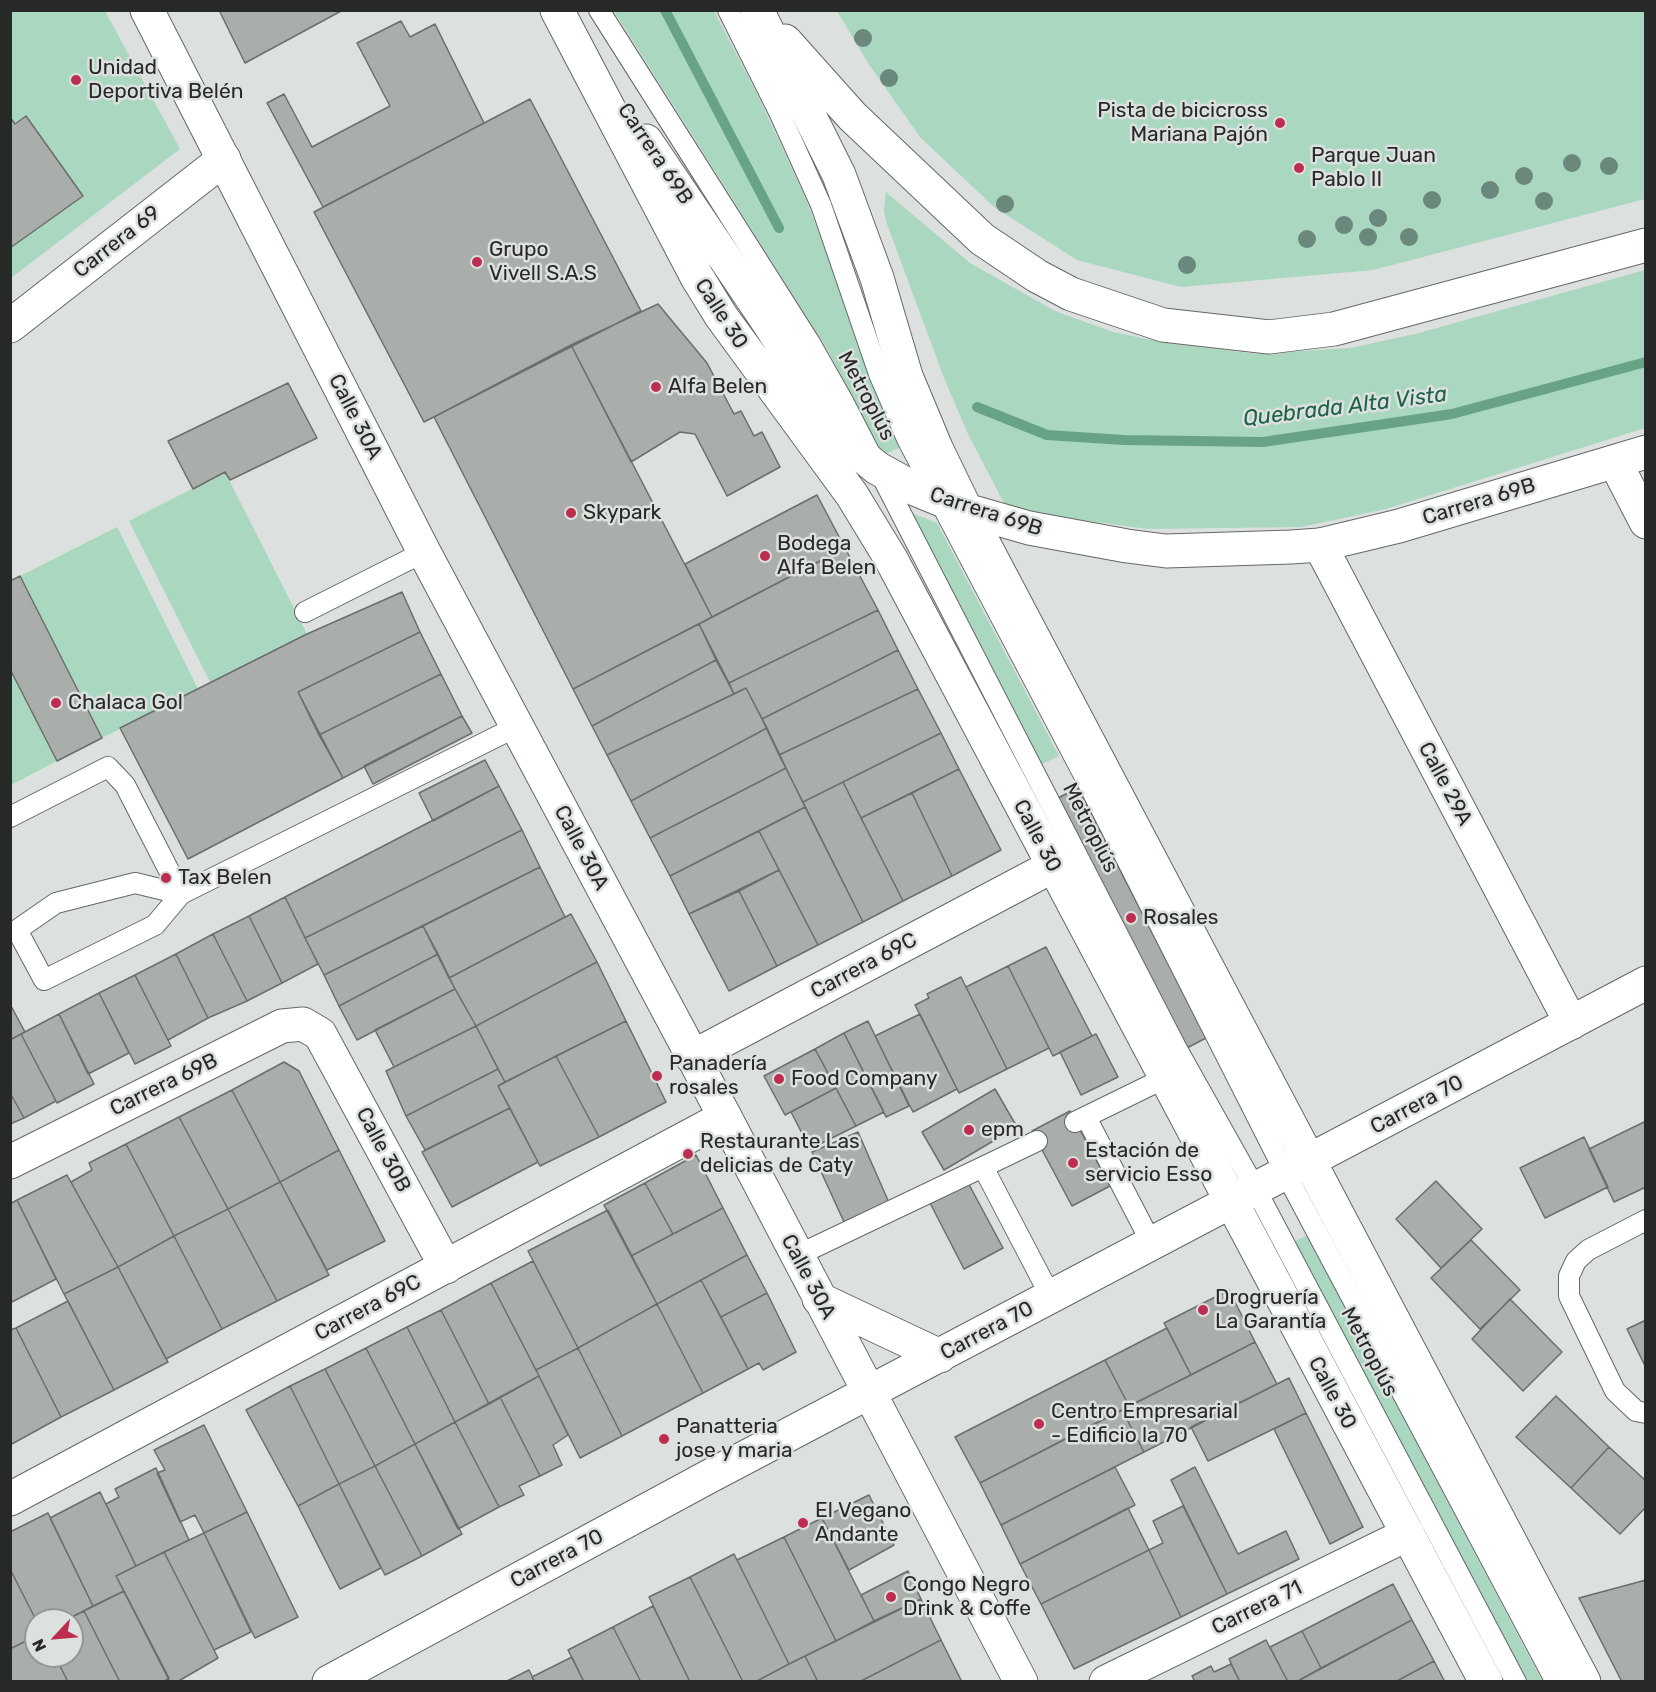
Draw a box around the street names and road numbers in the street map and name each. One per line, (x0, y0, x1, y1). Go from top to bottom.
street label: Carrera 69B (612, 99, 698, 209)
street label: Carrera 69 (69, 200, 165, 284)
street label: Calle 30 (689, 274, 753, 354)
street label: Metroplús (832, 347, 900, 445)
street label: Calle 30A (323, 370, 387, 464)
street label: Carrera 69B (1419, 473, 1539, 531)
street label: Carrera 69B (927, 482, 1045, 542)
street label: Calle 29A (1413, 738, 1477, 830)
street label: Metroplús (1057, 779, 1123, 877)
street label: Calle 30 (1007, 795, 1067, 877)
street label: Calle 30A (548, 801, 614, 895)
street label: Carrera 69C (807, 927, 921, 1005)
street label: Carrera 69B (106, 1048, 222, 1122)
street label: Carrera 70 (1366, 1070, 1468, 1140)
street label: Calle 30B (350, 1103, 416, 1197)
street label: Calle 30A (775, 1230, 841, 1324)
street label: Carrera 69C (311, 1269, 425, 1347)
street label: Carrera 70 (936, 1296, 1038, 1366)
street label: Metroplús (1335, 1303, 1403, 1401)
street label: Calle 30 (1302, 1352, 1362, 1434)
street label: Carrera 70 (506, 1524, 608, 1594)
street label: Carrera 71 (1208, 1575, 1306, 1641)

